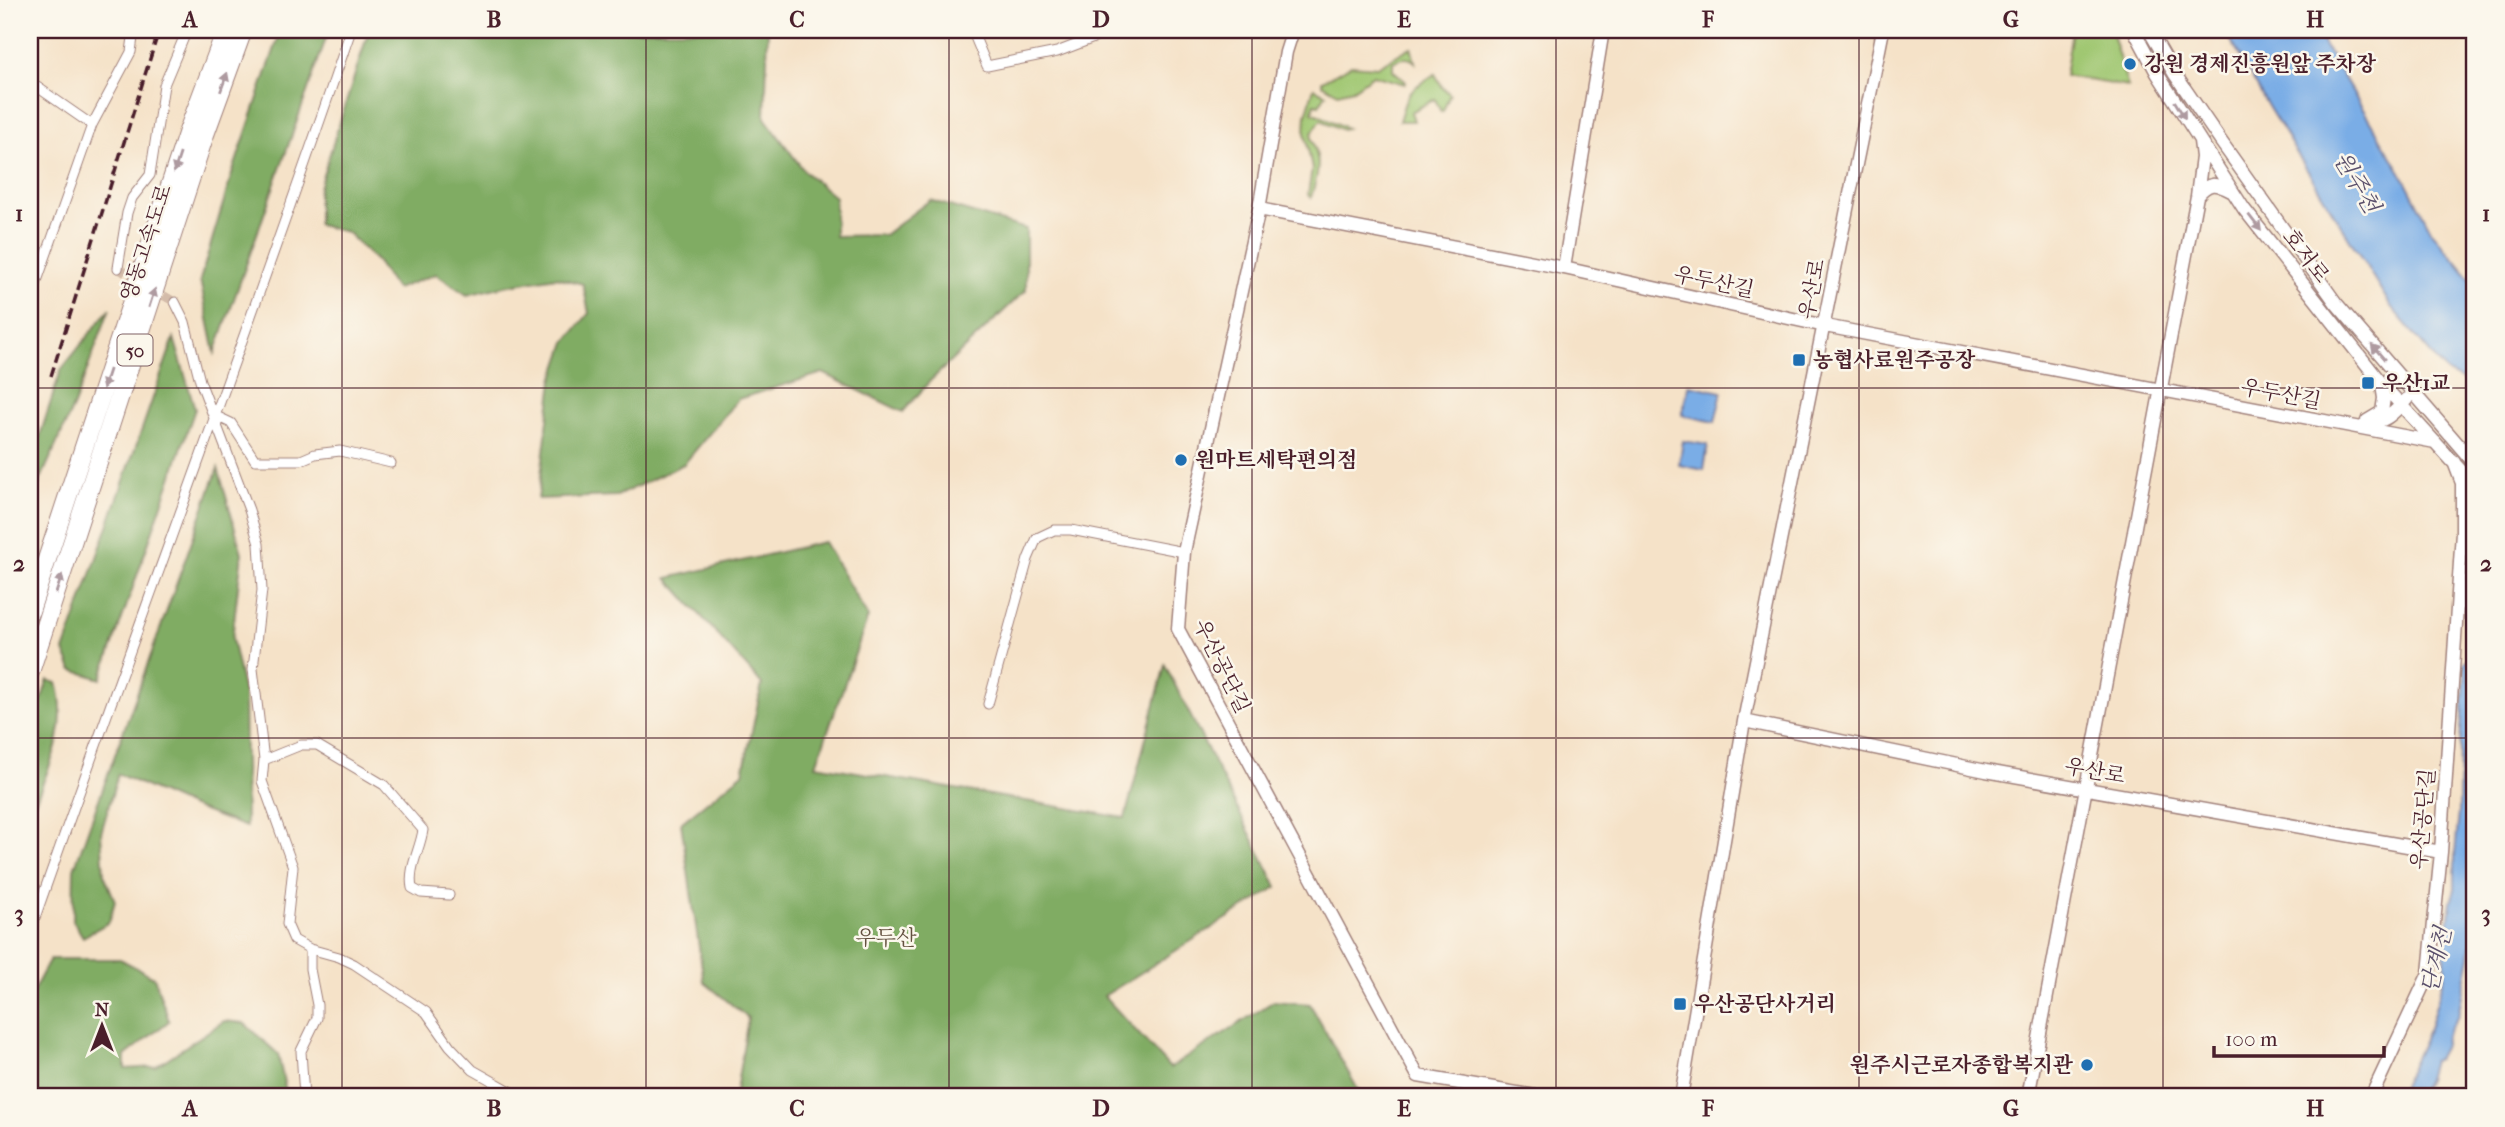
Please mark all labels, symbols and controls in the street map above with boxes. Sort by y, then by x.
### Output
text: A [181,6,199,33]
text: B [487,6,502,33]
text: C [789,6,805,33]
text: D [1092,6,1110,33]
text: E [1397,6,1411,33]
text: F [1701,6,1715,33]
text: G [2003,6,2019,33]
text: H [2306,6,2324,33]
place label: 강원 경제진흥원앞 주차장 [2144,52,2377,76]
marker: 강원 경제진흥원앞 주차장 [2122,56,2138,72]
one-way arrow [219,72,230,93]
one-way arrow [2174,100,2187,120]
water label: 원주천 [2328,147,2386,219]
one-way arrow [171,153,182,174]
street label: 영동고속도로 [116,181,176,305]
text: 1 [15,200,23,227]
text: 1 [2482,200,2490,227]
one-way arrow [2248,213,2263,231]
street label: 호저로 [2278,225,2334,287]
street label: 우산로 [1794,257,1830,321]
street label: 우두산길 [1672,262,1756,302]
one-way arrow [147,287,158,308]
road number: 50 [118,334,152,366]
one-way arrow [2371,343,2386,360]
place label: 농협사료원주공장 [1813,348,1976,372]
marker: 농협사료원주공장 [1791,352,1807,368]
one-way arrow [100,369,111,390]
place label: 우산1교 [2382,371,2450,395]
street label: 우두산길 [2239,374,2323,414]
marker: 우산1교 [2360,375,2376,391]
place label: 원마트세탁편의점 [1195,448,1357,472]
marker: 원마트세탁편의점 [1173,452,1189,468]
text: 2 [13,550,25,577]
text: 2 [2480,550,2492,577]
one-way arrow [54,574,65,595]
street label: 우산공단길 [1189,615,1255,717]
street label: 우산로 [2063,754,2127,788]
street label: 우산공단길 [2407,767,2439,871]
text: 3 [14,900,24,927]
text: 3 [2481,900,2491,927]
water label: 단계천 [2416,923,2458,996]
park label: 우두산 [856,926,917,950]
north arrow [66,990,136,1060]
place label: 우산공단사거리 [1694,992,1836,1016]
marker: 우산공단사거리 [1672,996,1688,1012]
text: N [95,999,110,1021]
scale bar [2214,1015,2384,1059]
text: 100 m [2225,1027,2278,1051]
place label: 원주시근로자종합복지관 [1850,1053,2074,1077]
marker: 원주시근로자종합복지관 [2079,1057,2095,1073]
text: A [181,1095,199,1122]
text: B [487,1095,502,1122]
text: C [789,1095,805,1122]
text: D [1092,1095,1110,1122]
text: E [1397,1095,1411,1122]
text: F [1701,1095,1715,1122]
text: G [2003,1095,2019,1122]
text: H [2306,1095,2324,1122]

